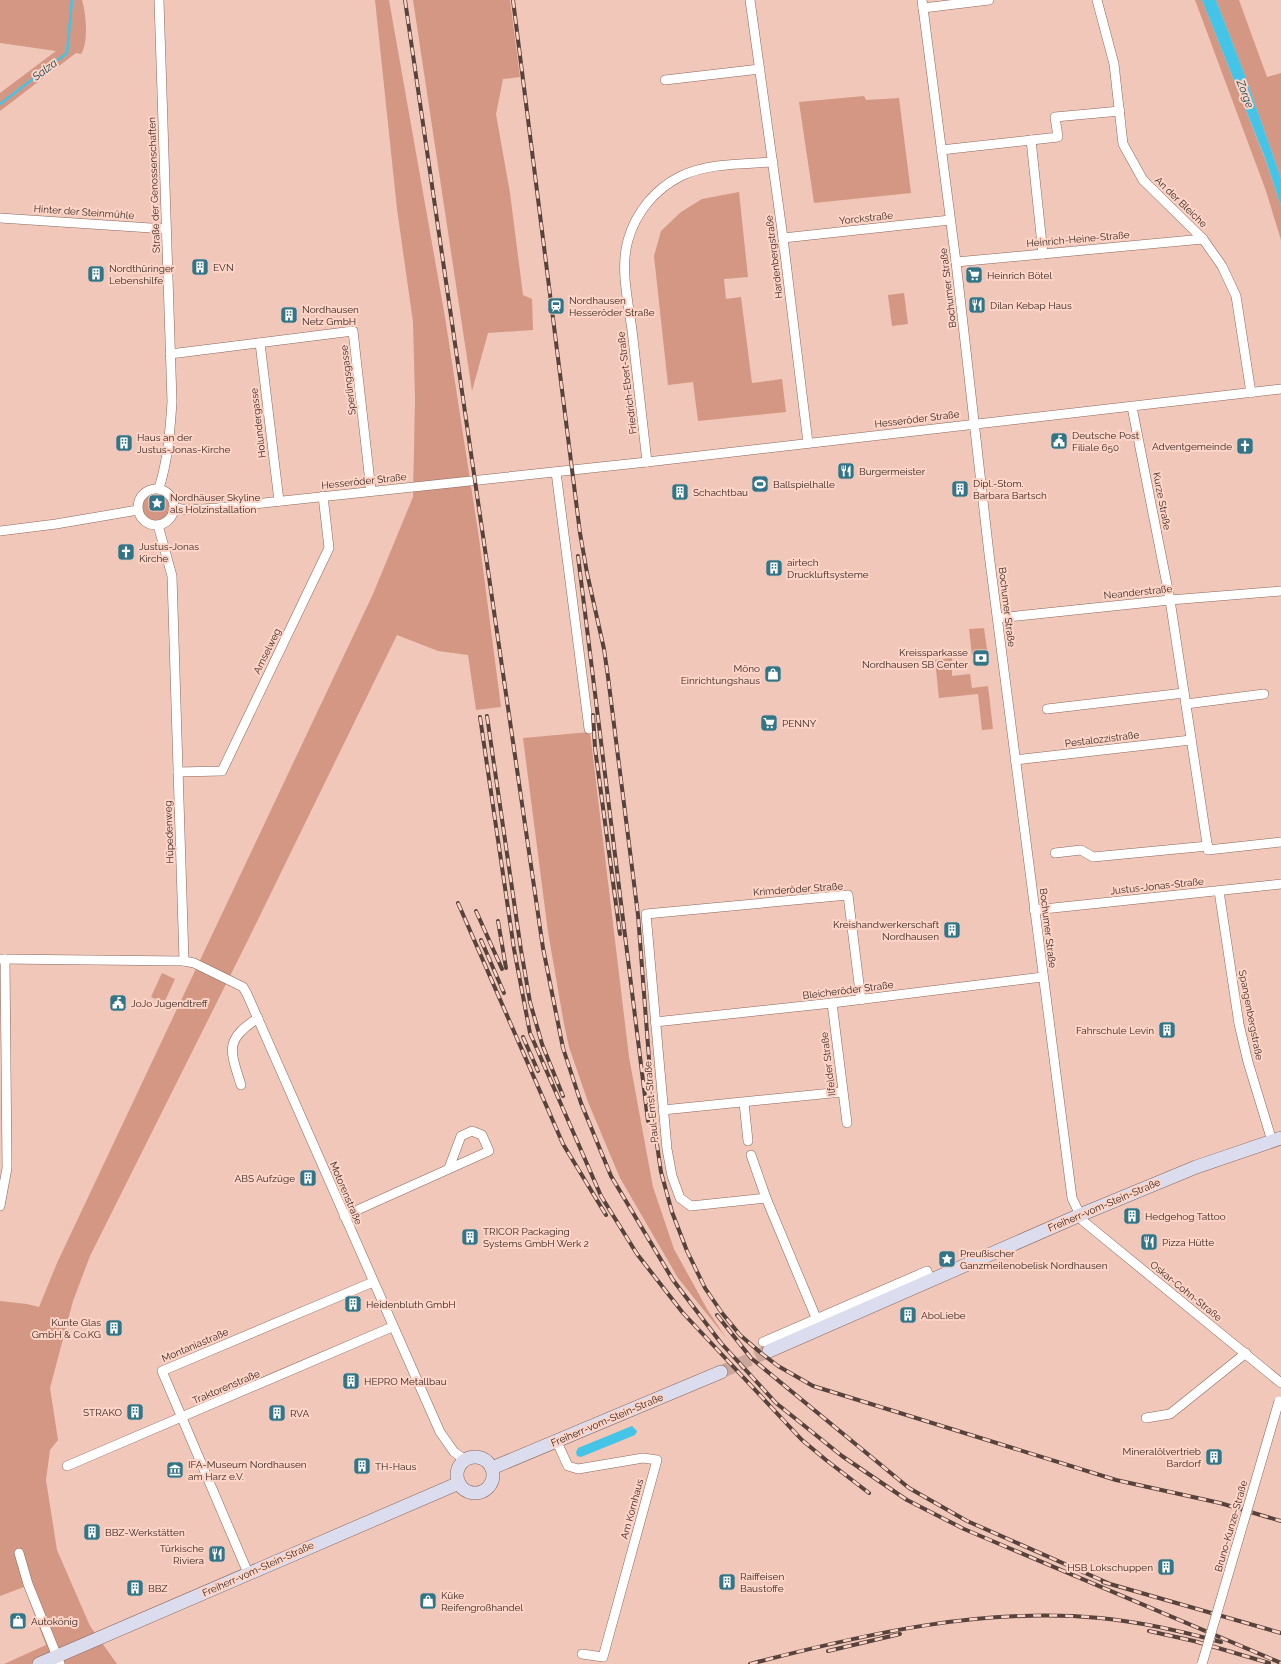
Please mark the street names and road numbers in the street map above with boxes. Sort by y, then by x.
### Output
street label: Straße der Genossenschaften [146,117,162,253]
street label: An der Bleiche [1153,175,1209,230]
street label: Hinter der Steinmühle [33,203,135,221]
street label: Yorckstraße [838,210,894,226]
street label: Hardenbergstraße [763,214,785,299]
street label: Heinrich-Heine-Straße [1026,229,1130,249]
street label: Bochumer Straße [938,247,958,329]
street label: Friedrich-Ebert-Straße [615,331,639,435]
street label: Sperlingsgasse [338,344,358,416]
street label: Holundergasse [248,387,268,459]
street label: Hesseröder Straße [874,408,960,430]
street label: Hesseröder Straße [321,471,407,491]
street label: Kurze Straße [1151,471,1173,531]
street label: Bochumer Straße [997,566,1017,648]
street label: Neanderstraße [1103,583,1173,601]
street label: Amselweg [251,626,283,676]
street label: Pestalozzistraße [1064,729,1140,749]
street label: Hüpedenweg [162,800,176,864]
street label: Justus-Jonas-Straße [1110,876,1204,896]
street label: Krimderöder Straße [753,880,844,898]
street label: Bochumer Straße [1038,887,1058,969]
street label: Spangenbergstraße [1237,969,1265,1061]
street label: Bleicheröder Straße [802,979,894,1001]
street label: Ilfelder Straße [819,1031,837,1097]
street label: Paul-Ernst-Straße [642,1061,660,1143]
street label: Motorenstraße [328,1160,364,1226]
street label: Freiherr-vom-Stein-Straße [1046,1176,1162,1234]
street label: Oskar-Cohn-Straße [1148,1259,1224,1323]
street label: Montaniastraße [160,1326,230,1364]
street label: Traktorenstraße [191,1368,261,1406]
street label: Freiherr-vom-Stein-Straße [549,1391,665,1449]
street label: Am Kornhaus [619,1477,645,1540]
street label: Bruno-Kunze-Straße [1213,1479,1249,1573]
street label: Freiherr-vom-Stein-Straße [201,1539,316,1599]

